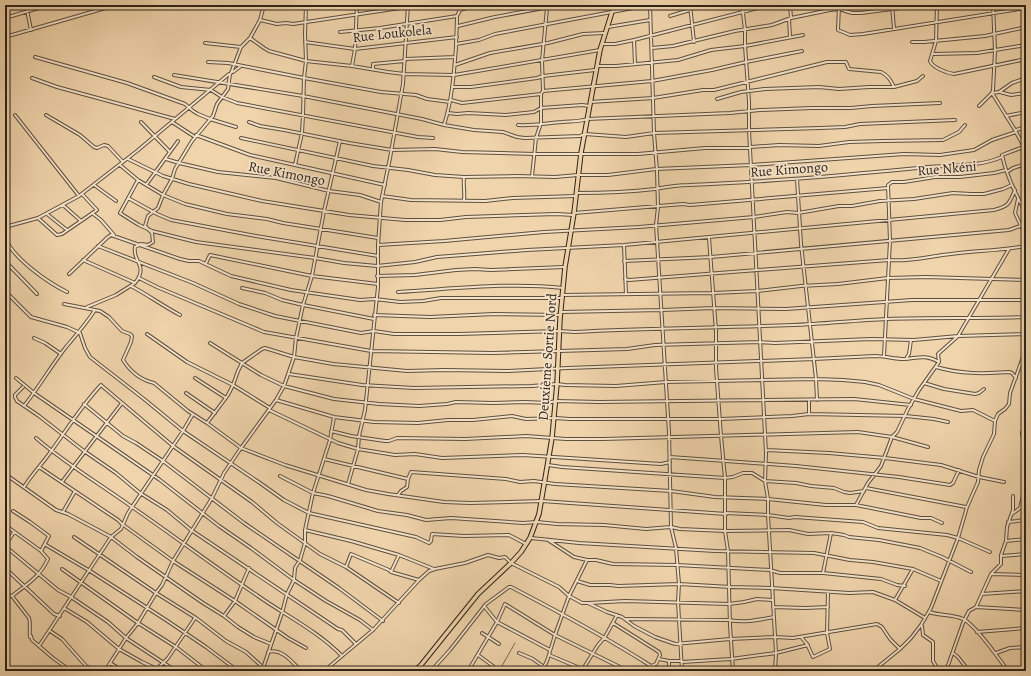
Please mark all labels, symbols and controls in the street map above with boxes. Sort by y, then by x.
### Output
street label: Rue Loukolela [351,20,433,47]
street label: Rue Nkéni [917,156,978,181]
street label: Rue Kimongo [247,157,327,190]
street label: Rue Kimongo [750,157,829,182]
street label: Deuxième Sortie Nord [534,292,561,421]

